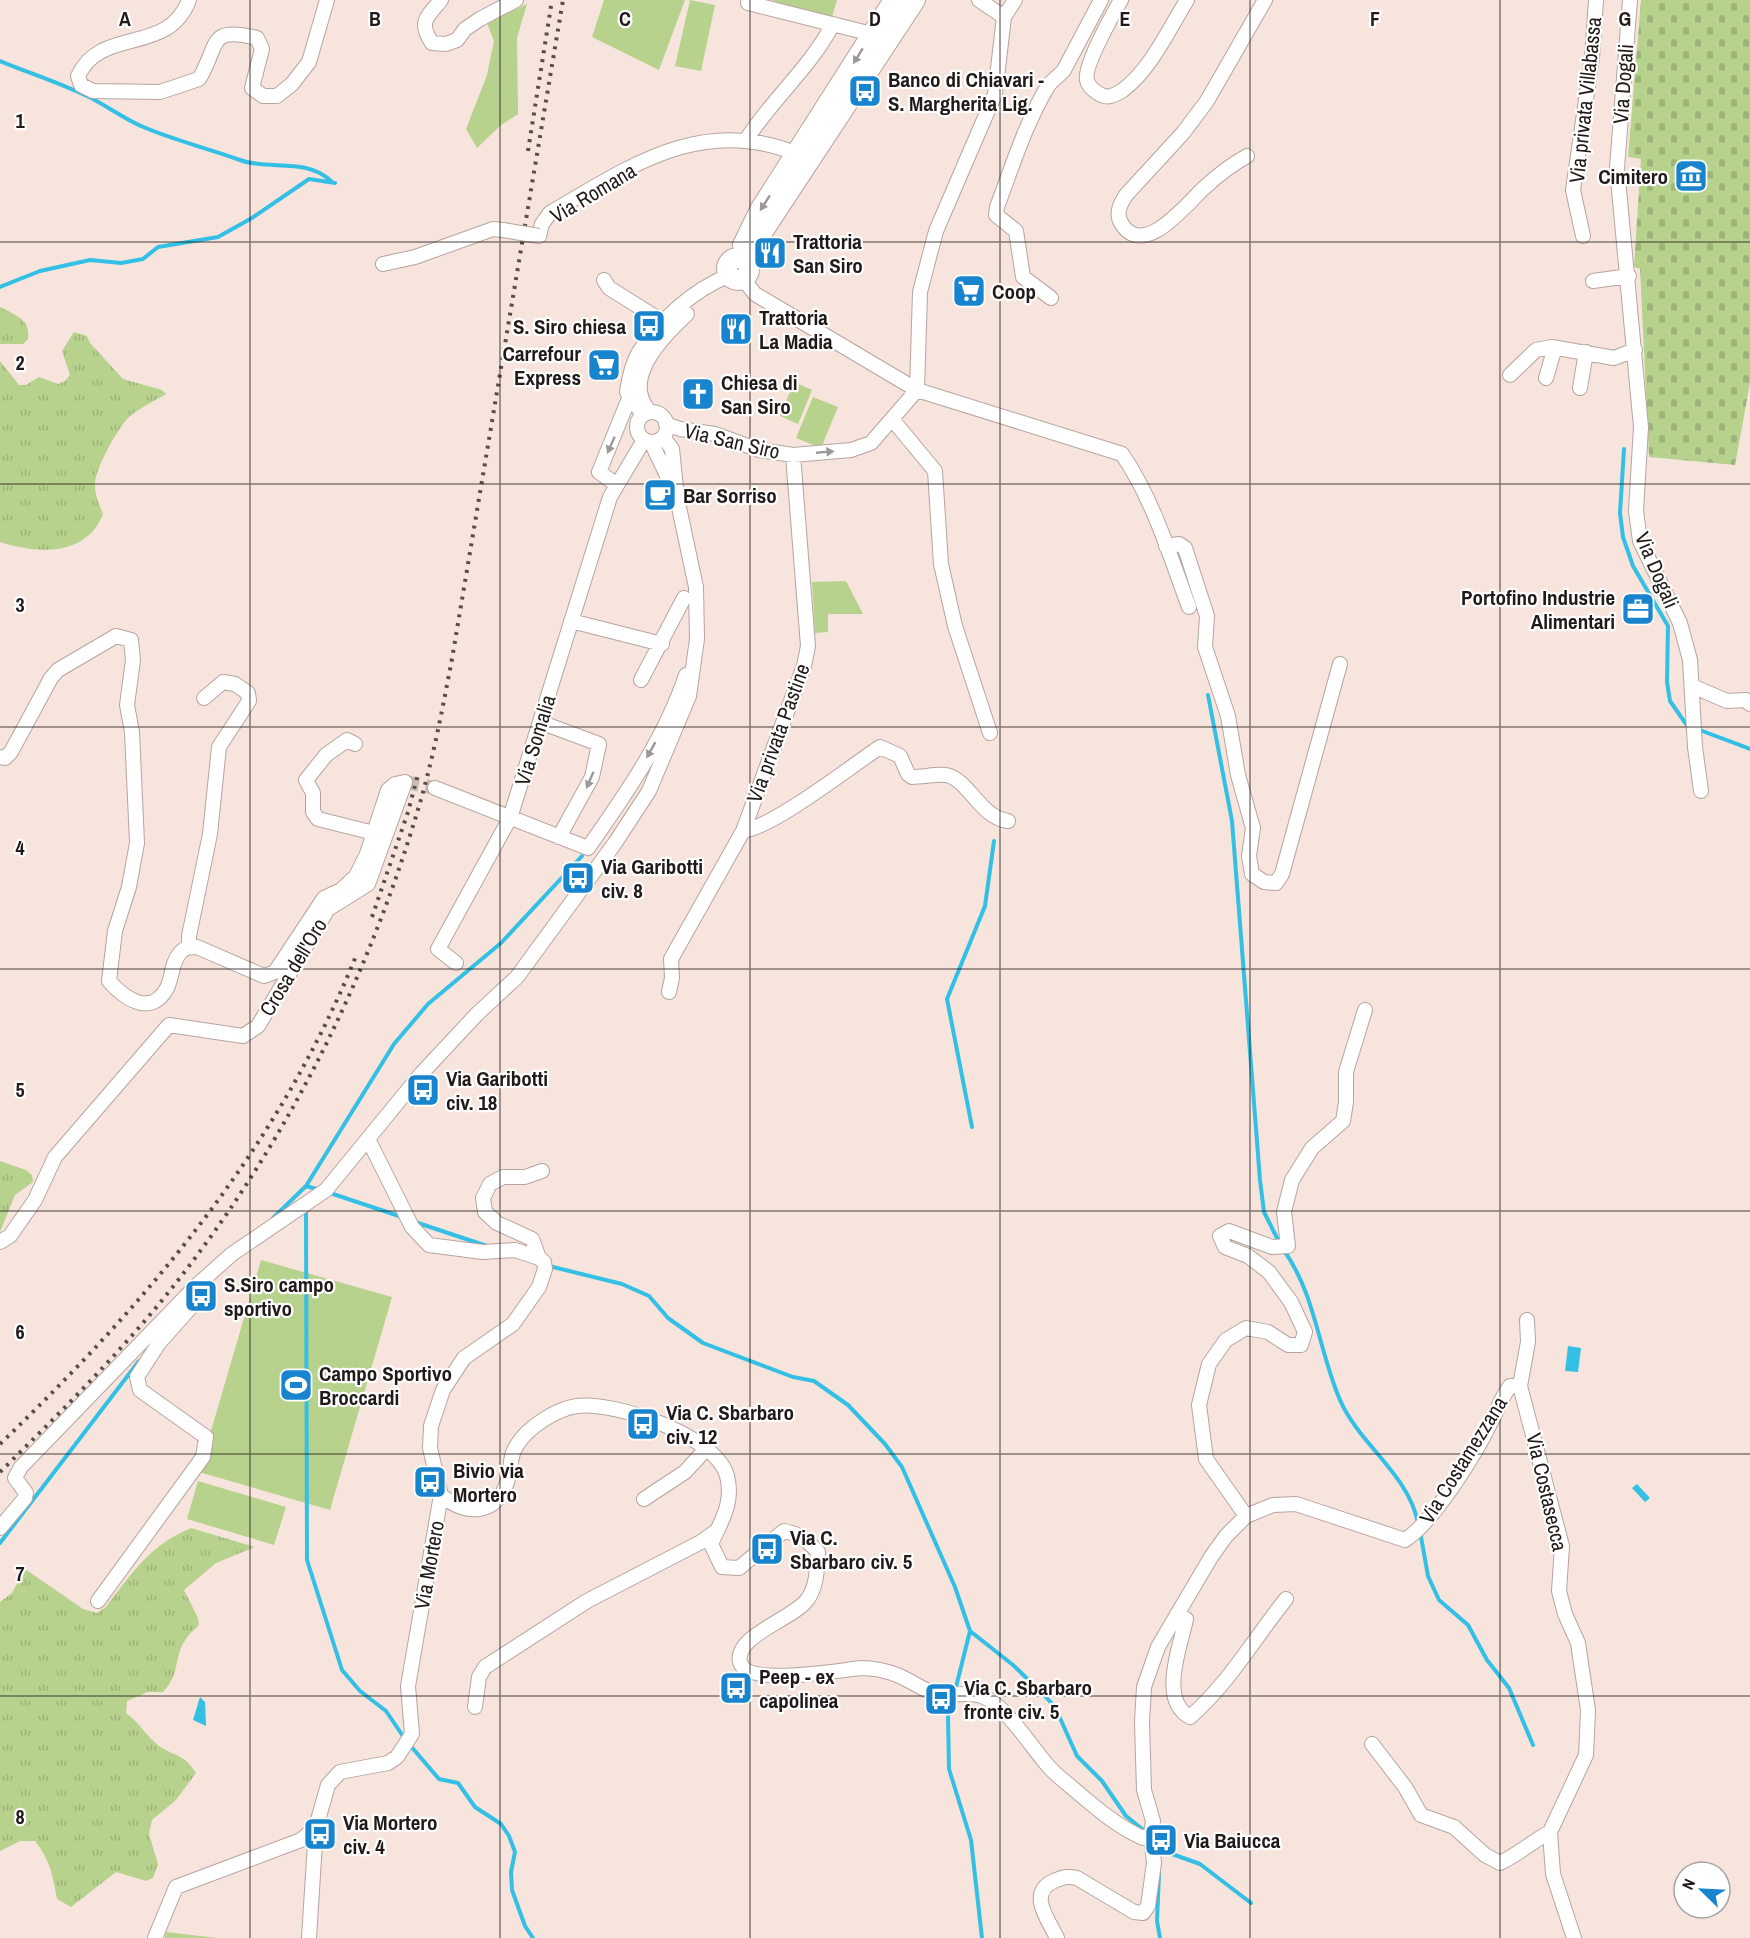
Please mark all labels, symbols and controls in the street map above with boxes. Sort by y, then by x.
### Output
text: A [119,5,131,32]
text: B [369,5,381,32]
text: C [619,5,631,32]
text: D [869,5,881,32]
text: E [1120,5,1131,32]
text: F [1370,5,1380,32]
text: G [1619,5,1631,32]
street label: Via privata Villabassa [1562,15,1608,185]
street label: Via Dogali [1606,43,1640,125]
one-way arrow [853,48,864,64]
place label: Banco di Chiavari - S. Margherita Lig. [888,65,1044,118]
bus stop icon: Banco di Chiavari - S. Margherita Lig. [847,73,883,109]
text: 1 [15,107,25,134]
street label: Via Romana [545,156,642,230]
museum icon: Cimitero [1673,158,1709,194]
place label: Cimitero [1598,162,1668,191]
one-way arrow [760,195,771,211]
place label: Trattoria San Siro [793,227,863,280]
restaurant icon: Trattoria San Siro [752,235,788,271]
supermarket icon: Coop [951,273,987,309]
place label: Coop [992,277,1036,306]
place label: Trattoria La Madia [759,303,833,356]
bus stop icon: S. Siro chiesa [631,308,667,344]
restaurant icon: Trattoria La Madia [718,311,754,347]
place label: S. Siro chiesa [513,312,626,341]
place label: Carrefour Express [503,339,581,392]
supermarket icon: Carrefour Express [586,347,622,383]
text: 2 [15,349,25,376]
place label: Chiesa di San Siro [721,368,798,421]
church icon: Chiesa di San Siro [680,376,716,412]
street label: Via San Siro [681,416,783,466]
one-way arrow [606,436,616,454]
one-way arrow [816,447,835,457]
cafe icon: Bar Sorriso [642,477,678,513]
place label: Bar Sorriso [683,481,777,510]
street label: Via Dogali [1628,527,1686,613]
place label: Portofino Industrie Alimentari [1461,583,1615,636]
text: 3 [15,591,25,618]
office icon: Portofino Industrie Alimentari [1620,591,1656,627]
street label: Via privata Pastine [739,659,817,807]
street label: Via Somalia [507,691,563,789]
one-way arrow [646,742,656,759]
one-way arrow [585,771,594,788]
text: 4 [15,834,25,861]
place label: Via Garibotti civ. 8 [601,852,703,905]
bus stop icon: Via Garibotti civ. 8 [560,860,596,896]
street label: Crosa dell'Oro [252,913,334,1021]
place label: Via Garibotti civ. 18 [446,1064,548,1117]
bus stop icon: Via Garibotti civ. 18 [405,1072,441,1108]
text: 5 [15,1076,25,1103]
place label: S.Siro campo sportivo [224,1270,334,1323]
bus stop icon: S.Siro campo sportivo [183,1278,219,1314]
text: 6 [15,1318,25,1345]
place label: Campo Sportivo Broccardi [319,1359,452,1412]
sports icon: Campo Sportivo Broccardi [278,1367,314,1403]
street label: Via Costamezzana [1412,1390,1514,1529]
place label: Via C. Sbarbaro civ. 12 [666,1398,794,1451]
bus stop icon: Via C. Sbarbaro civ. 12 [625,1406,661,1442]
street label: Via Costasecca [1519,1430,1575,1554]
place label: Bivio via Mortero [453,1456,524,1509]
bus stop icon: Bivio via Mortero [412,1464,448,1500]
street label: Via Mortero [407,1518,451,1612]
place label: Via C. Sbarbaro civ. 5 [790,1523,913,1576]
bus stop icon: Via C. Sbarbaro civ. 5 [749,1531,785,1567]
text: 7 [15,1560,25,1587]
place label: Peep - ex capolinea [759,1662,839,1715]
bus stop icon: Peep - ex capolinea [718,1670,754,1706]
place label: Via C. Sbarbaro fronte civ. 5 [964,1673,1092,1726]
bus stop icon: Via C. Sbarbaro fronte civ. 5 [923,1681,959,1717]
text: 8 [15,1803,25,1830]
place label: Via Mortero civ. 4 [343,1808,437,1861]
bus stop icon: Via Mortero civ. 4 [302,1816,338,1852]
bus stop icon: Via Baiucca [1143,1822,1179,1858]
place label: Via Baiucca [1184,1826,1281,1855]
north arrow [1672,1860,1732,1920]
text: N [1676,1875,1700,1893]

